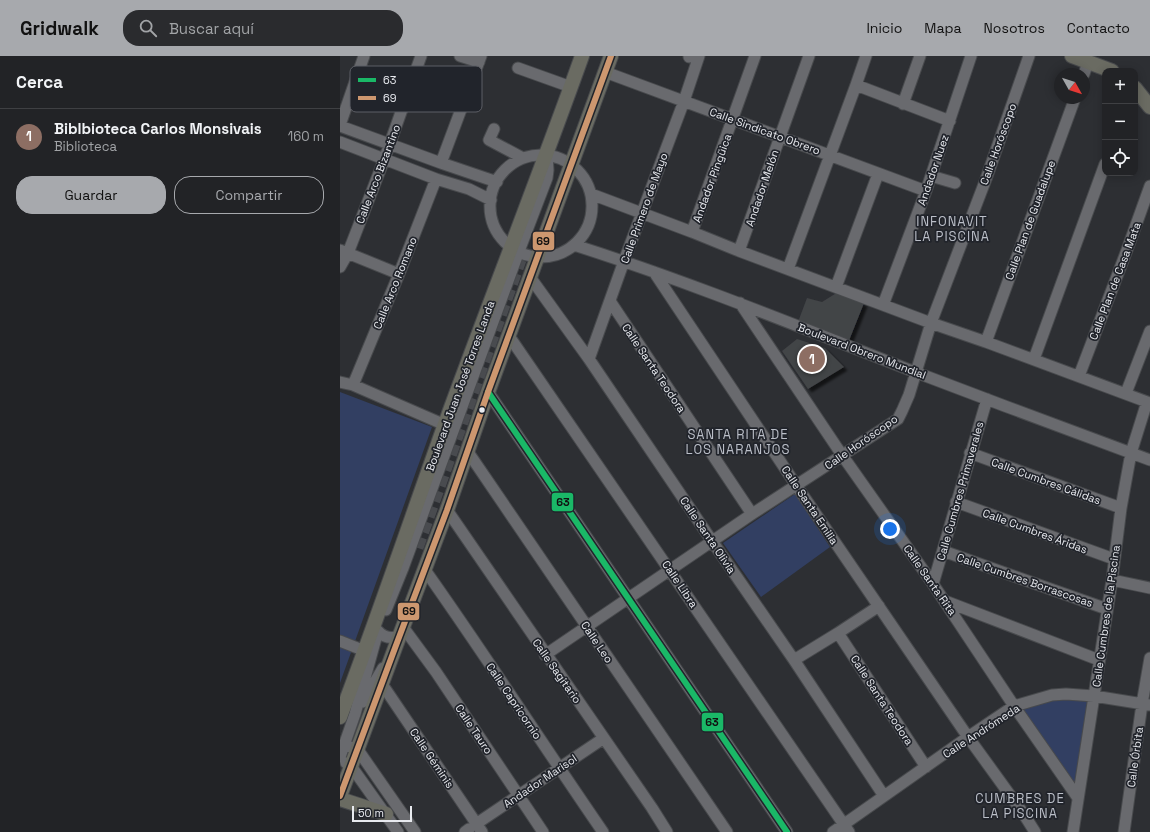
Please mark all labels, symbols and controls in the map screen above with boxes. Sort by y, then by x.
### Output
search box [123,10,403,46]
text: Gridwalk [20,16,99,41]
icon: search [137,17,159,39]
text: Buscar aquí [169,19,254,38]
text: Inicio [866,19,902,37]
text: Mapa [924,19,962,37]
text: Nosotros [984,19,1045,37]
text: Contacto [1067,19,1130,37]
legend [350,66,482,112]
north arrow [1054,68,1090,104]
map controls [1102,68,1138,176]
button: + [1102,68,1138,104]
text: Cerca [16,71,63,93]
text: 63 [383,73,397,87]
text: 69 [383,91,397,105]
street label: Calle Horóscopo [977,101,1019,187]
street label: Calle Sindicato Obrero [708,104,822,158]
button: − [1102,104,1138,140]
text: Biblbioteca Carlos Monsivais [54,119,262,138]
street label: Calle Arco Bizantino [353,122,403,225]
text: 1 [26,128,32,145]
text: 160 m [288,128,324,145]
street label: Andador Pingüica [689,131,735,224]
street label: Andador Nuez [914,133,952,207]
text: Biblioteca [54,138,117,155]
button: locate [1102,140,1138,176]
street label: Andador Melón [742,148,782,228]
street label: Calle Primero de Mayo [617,151,671,265]
street label: Calle Plan de Guadalupe [1002,158,1058,282]
button: Guardar [16,176,166,214]
button: Compartir [174,176,324,214]
district label: INFONAVIT LA PISCINA [914,213,990,245]
street label: Calle Plan de Casa Mata [1086,220,1144,342]
line badge: 69 [532,231,555,251]
text: 69 [536,234,550,248]
street label: Calle Arco Romano [370,235,420,331]
street label: Boulevard Juan José Torres Landa [423,298,498,473]
street label: Boulevard Obrero Mundial [796,320,928,382]
street label: Calle Santa Teodora [619,321,689,416]
pin: 1 [799,344,825,374]
unlabelled marker [477,405,487,415]
street label: Calle Horóscopo [822,412,900,472]
street label: Calle Cumbres Primaverales [933,420,987,562]
district label: SANTA RITA DE LOS NARANJOS [686,426,790,458]
street label: Calle Cumbres Cálidas [989,455,1103,507]
street label: Calle Santa Emilia [778,463,842,548]
line badge: 63 [551,492,574,512]
street label: Calle Santa Olivia [677,494,739,577]
text: 63 [556,495,570,509]
street label: Calle Cumbres Áridas [981,506,1089,557]
your location [880,519,900,539]
street label: Calle Santa Rita [900,542,960,619]
street label: Calle Cumbres de la Piscina [1089,543,1123,688]
street label: Calle Cumbres Borrascosas [955,550,1095,610]
street label: Calle Libra [659,558,701,611]
line badge: 69 [397,602,420,621]
text: 69 [402,604,416,618]
street label: Calle Leo [578,618,616,666]
street label: Calle Sagitario [530,636,585,706]
street label: Calle Santa Teodora [848,652,917,748]
street label: Calle Capricornio [483,660,545,742]
street label: Calle Tauro [452,701,496,757]
street label: Calle Andrómeda [940,701,1023,761]
line badge: 63 [701,712,724,732]
text: 63 [705,715,719,729]
street label: Calle Géminis [407,725,457,791]
street label: Calle Órbita [1123,725,1146,788]
street label: Andador Marisol [501,751,579,811]
district label: CUMBRES DE LA PISCINA [975,790,1065,822]
scale bar [352,804,412,823]
text: 50 m [358,806,384,820]

